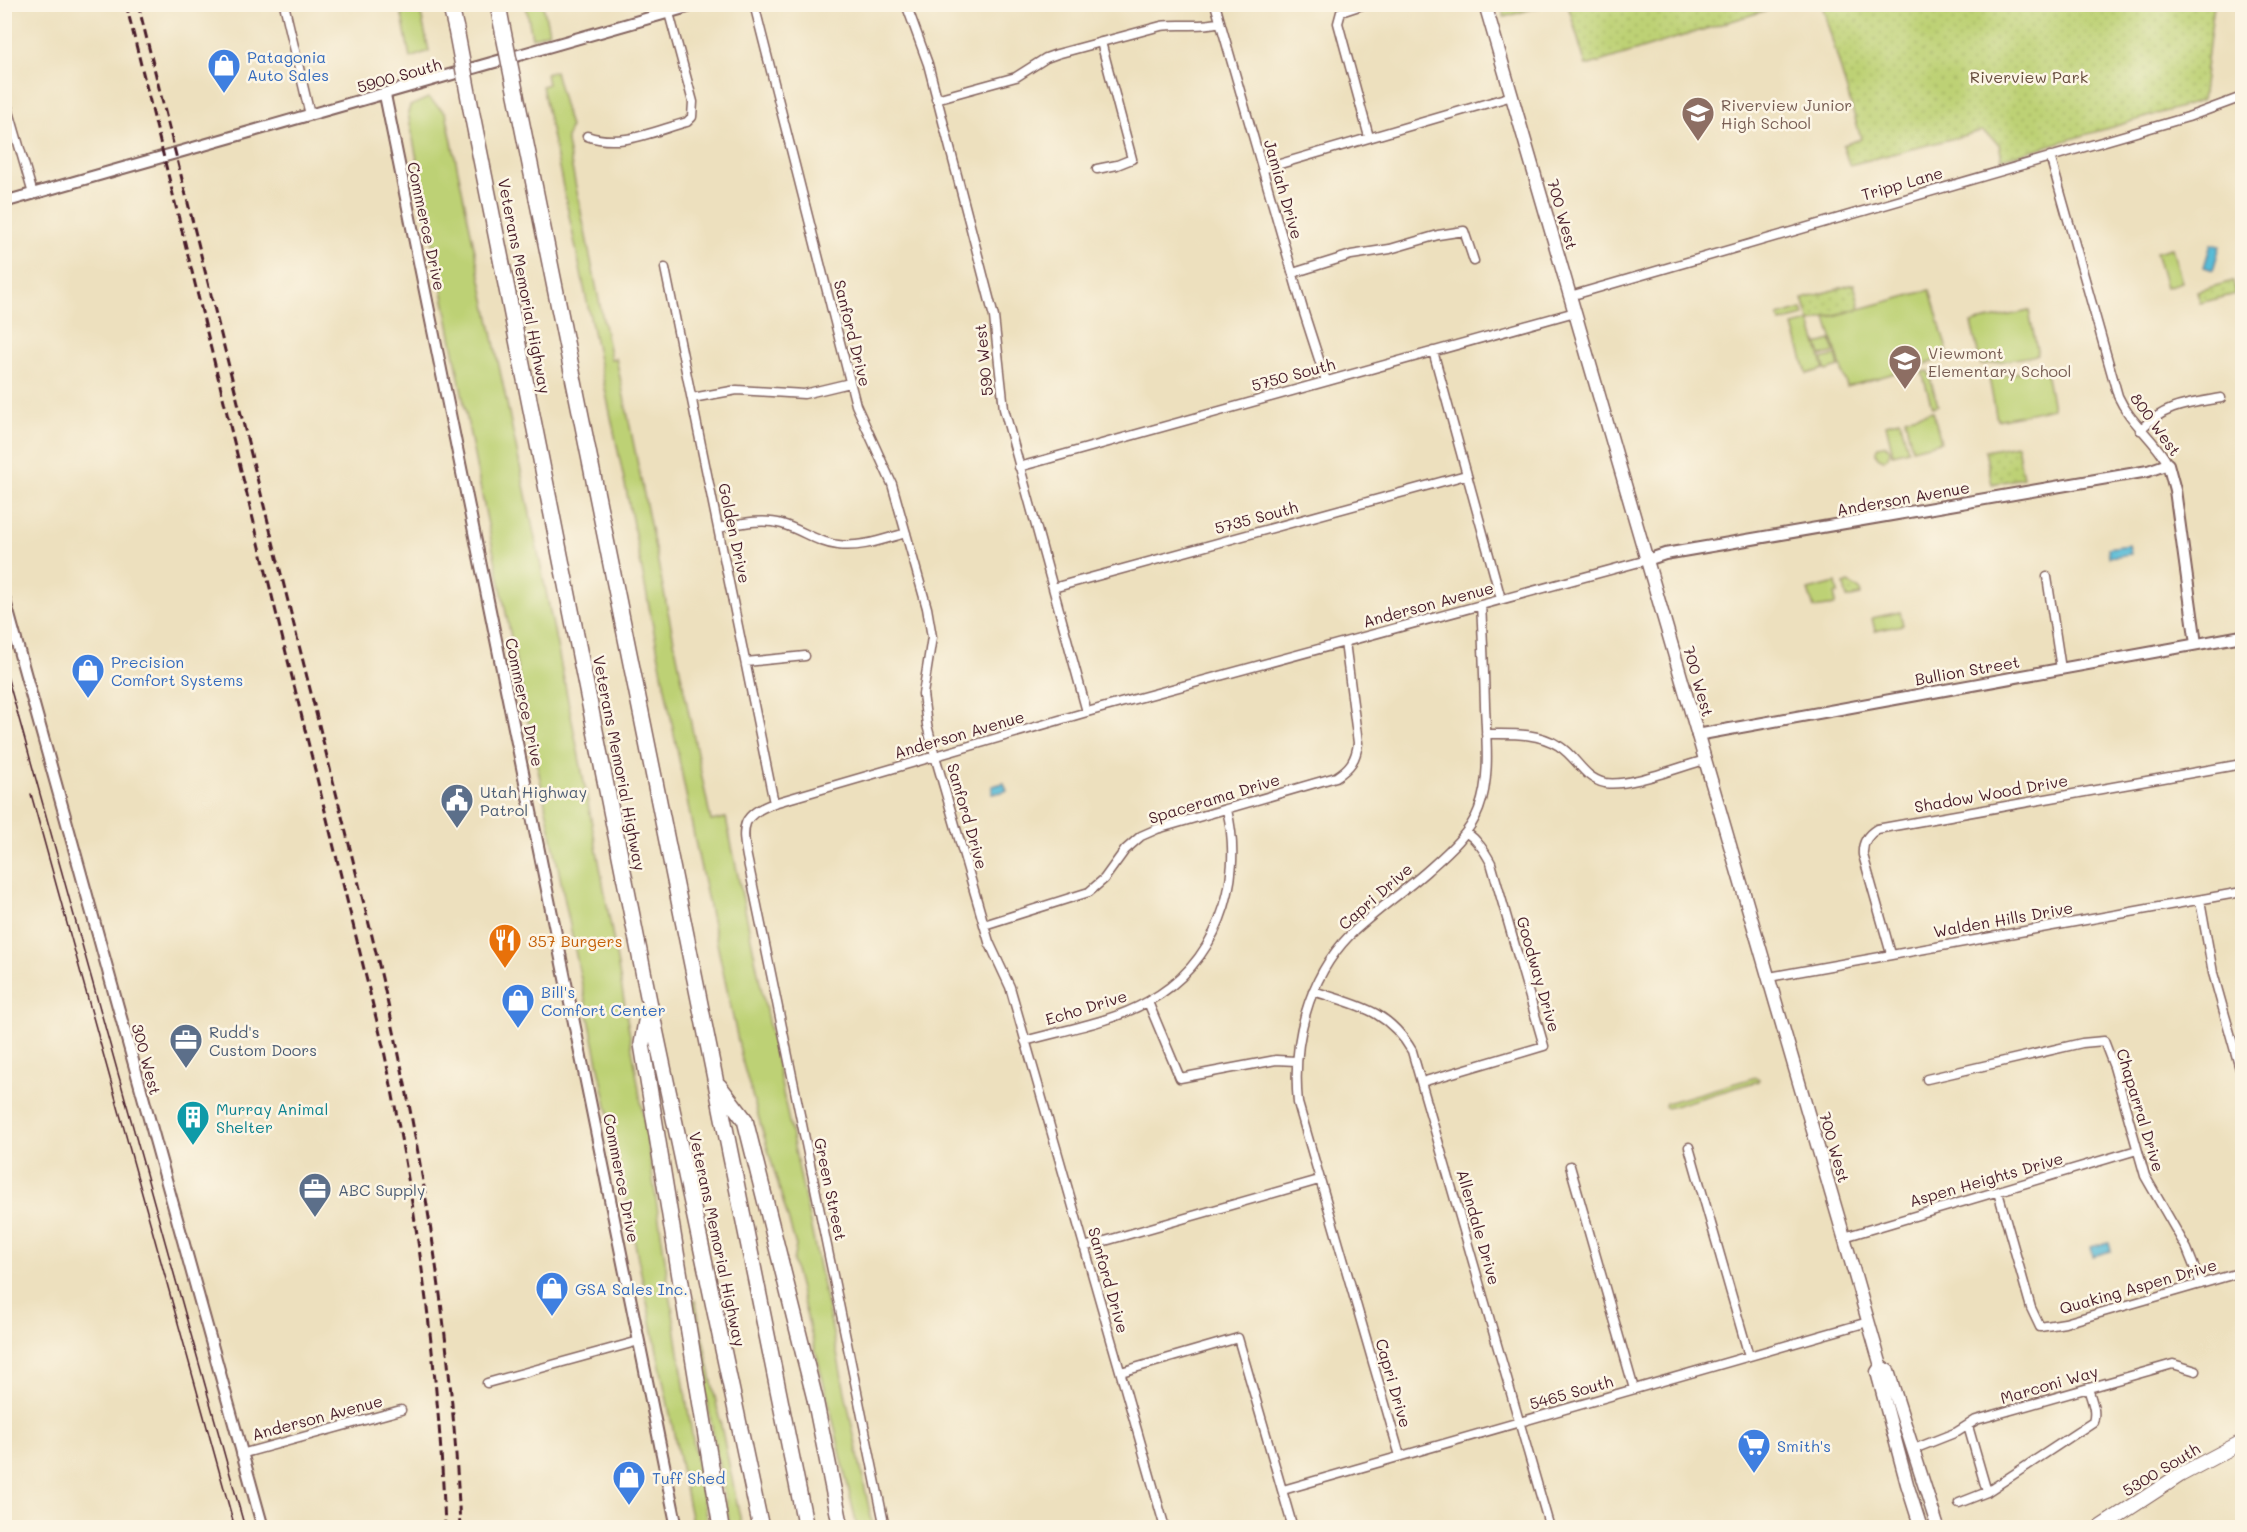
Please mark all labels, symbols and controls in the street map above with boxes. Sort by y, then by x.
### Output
place label: Patagonia Auto Sales [247,46,329,85]
shop icon: Patagonia Auto Sales [206,47,242,94]
street label: 5900 South [354,53,444,97]
park label: Riverview Park [1970,66,2088,87]
place label: Riverview Junior High School [1721,94,1852,133]
school or university icon: Riverview Junior High School [1680,95,1716,142]
street label: Jamiah Drive [1260,137,1308,241]
street label: Commerce Drive [403,160,451,292]
street label: Tripp Lane [1859,161,1945,205]
street label: Veterans Memorial Highway [494,176,556,396]
street label: 700 West [1543,176,1583,252]
street label: Sanford Drive [830,278,876,388]
street label: 590 West [969,323,997,397]
place label: Viewmont Elementary School [1928,342,2072,381]
school or university icon: Viewmont Elementary School [1887,343,1923,390]
street label: 5750 South [1249,353,1337,395]
street label: 800 West [2126,388,2186,460]
street label: Anderson Avenue [1835,476,1971,520]
street label: Golden Drive [714,481,756,585]
street label: 5735 South [1212,496,1300,538]
street label: Anderson Avenue [1360,576,1496,632]
street label: Commerce Drive [501,636,549,768]
street label: 700 West [1679,643,1719,719]
street label: Bullion Street [1913,650,2021,690]
place label: Precision Comfort Systems [111,651,243,690]
shop icon: Precision Comfort Systems [70,652,106,699]
street label: Veterans Memorial Highway [589,653,651,873]
street label: Anderson Avenue [891,705,1027,763]
street label: Sanford Drive [943,761,993,871]
street label: Spacerama Drive [1146,768,1282,828]
street label: Shadow Wood Drive [1912,769,2070,817]
place label: Utah Highway Patrol [480,781,587,820]
public building icon: Utah Highway Patrol [439,782,475,829]
street label: Capri Drive [1334,858,1416,934]
street label: Walden Hills Drive [1931,896,2075,942]
street label: Goodway Drive [1512,914,1566,1034]
restaurant icon: 357 Burgers [487,922,523,969]
place label: 357 Burgers [528,930,622,951]
place label: Bill's Comfort Center [541,981,666,1020]
shop icon: Bill's Comfort Center [500,982,536,1029]
street label: Echo Drive [1043,985,1129,1029]
street label: 300 West [127,1021,167,1097]
place label: Rudd's Custom Doors [209,1021,317,1060]
office icon: Rudd's Custom Doors [168,1022,204,1069]
street label: Chaparral Drive [2112,1046,2170,1174]
place label: Murray Animal Shelter [216,1098,329,1137]
building icon: Murray Animal Shelter [175,1099,211,1146]
street label: 700 West [1815,1109,1855,1185]
street label: Commerce Drive [599,1112,645,1244]
street label: Veterans Memorial Highway [685,1130,751,1348]
street label: Green Street [810,1136,852,1242]
street label: Aspen Heights Drive [1907,1147,2065,1211]
street label: Allendale Drive [1452,1167,1506,1287]
office icon: ABC Supply [297,1171,333,1218]
place label: ABC Supply [338,1179,425,1200]
street label: Sanford Drive [1084,1225,1134,1335]
street label: Quaking Aspen Drive [2057,1253,2219,1319]
shop icon: GSA Sales Inc. [534,1270,570,1317]
place label: GSA Sales Inc. [575,1278,688,1299]
street label: Capri Drive [1371,1336,1417,1430]
street label: Marconi Way [1998,1360,2100,1408]
street label: 5465 South [1527,1370,1615,1414]
street label: Anderson Avenue [249,1389,385,1445]
supermarket icon: Smith's [1736,1427,1772,1474]
place label: Smith's [1777,1435,1831,1456]
street label: 5300 South [2118,1438,2204,1500]
shop icon: Tuff Shed [611,1459,647,1506]
place label: Tuff Shed [652,1467,725,1488]

